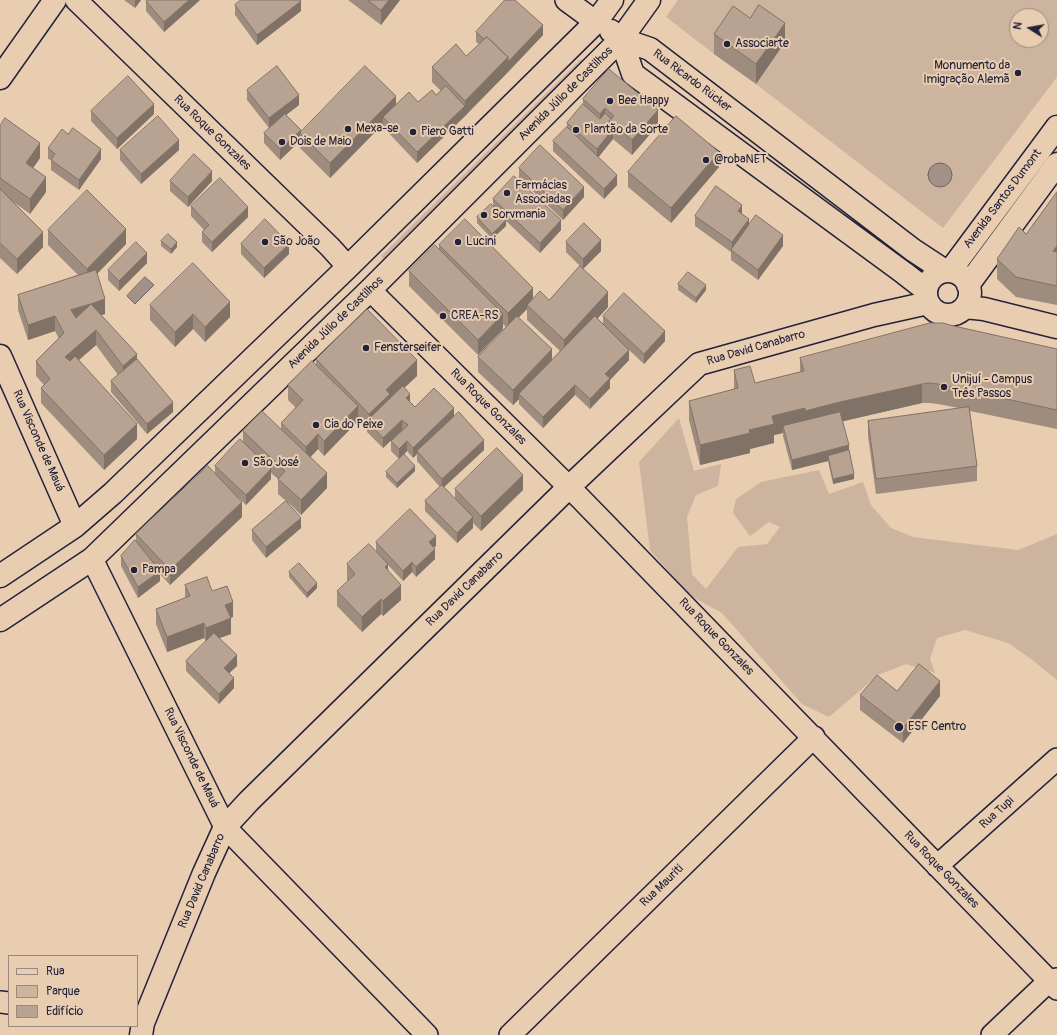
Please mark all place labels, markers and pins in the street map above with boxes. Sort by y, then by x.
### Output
place label: Associarte [735,37,789,51]
marker: Associarte [722,39,732,49]
place label: Monumento da Imigração Alemã [923,59,1010,87]
marker: Monumento da Imigração Alemã [1013,68,1023,78]
place label: Bee Happy [618,94,669,108]
marker: Bee Happy [605,96,615,106]
place label: Mexa-se [356,122,399,136]
place label: Plantão da Sorte [584,123,668,137]
marker: Mexa-se [343,124,353,134]
place label: Piero Gatti [421,125,474,139]
marker: Plantão da Sorte [571,125,581,135]
marker: Piero Gatti [408,127,418,137]
place label: Dois de Maio [290,135,351,149]
marker: Dois de Maio [277,137,287,147]
place label: @robaNET [714,153,767,167]
marker: @robaNET [701,155,711,165]
place label: Farmácias Associadas [515,179,571,207]
marker: Farmácias Associadas [502,188,512,198]
place label: Sorvmania [492,208,546,222]
marker: Sorvmania [479,210,489,220]
place label: São João [273,235,320,249]
place label: Lucini [466,235,496,249]
marker: São João [260,237,270,247]
marker: Lucini [453,237,463,247]
place label: CREA-RS [451,309,498,323]
marker: CREA-RS [438,311,448,321]
place label: Fensterseifer [374,341,441,355]
marker: Fensterseifer [361,343,371,353]
place label: Unijuí - Campus Três Passos [952,373,1032,401]
marker: Unijuí - Campus Três Passos [939,382,949,392]
place label: Cia do Peixe [324,418,383,432]
marker: Cia do Peixe [311,420,321,430]
place label: São José [253,456,299,470]
marker: São José [240,458,250,468]
place label: Pampa [142,563,176,577]
marker: Pampa [129,565,139,575]
place label: ESF Centro [908,720,966,734]
marker: ESF Centro [893,721,905,733]

